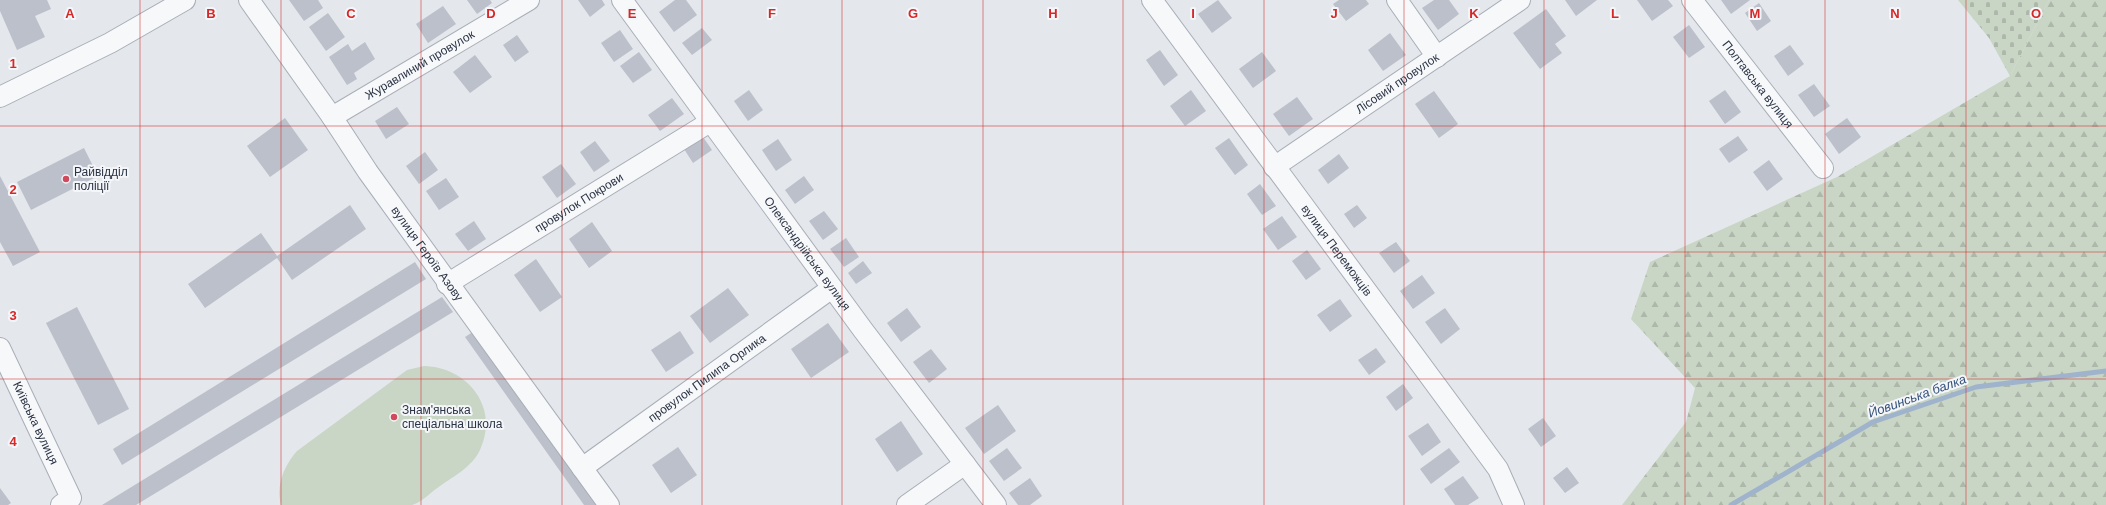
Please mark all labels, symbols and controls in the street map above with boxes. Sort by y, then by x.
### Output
text: A [65,6,75,21]
text: B [206,6,216,21]
text: C [346,6,356,21]
text: D [486,6,496,21]
text: E [628,6,637,21]
text: F [768,6,776,21]
text: G [908,6,918,21]
text: H [1048,6,1058,21]
text: I [1191,6,1195,21]
text: J [1330,6,1338,21]
text: K [1469,6,1479,21]
text: L [1611,6,1619,21]
text: M [1750,6,1760,21]
text: N [1890,6,1900,21]
text: O [2031,6,2041,21]
street label: Журавлиний провулок [363,27,477,103]
street label: Полтавська вулиця [1719,38,1796,131]
street label: Лісовий провулок [1353,50,1442,116]
text: 1 [9,56,17,71]
place label: Райвідділ поліції [74,165,128,193]
street label: провулок Покрови [532,170,626,235]
marker: Райвідділ поліції [61,174,71,184]
text: 2 [9,182,17,197]
street label: Олександрійська вулиця [761,194,853,313]
street label: вулиця Переможців [1298,202,1375,299]
street label: вулиця Героїв Азову [388,204,466,304]
text: 3 [9,308,17,323]
street label: провулок Пилипа Орлика [646,331,769,425]
water label: Йовинська балка [1866,370,1968,421]
street label: Київська вулиця [10,379,61,467]
place label: Знам'янська спеціальна школа [402,403,503,431]
marker: Знам'янська спеціальна школа [389,412,399,422]
text: 4 [9,434,17,449]

